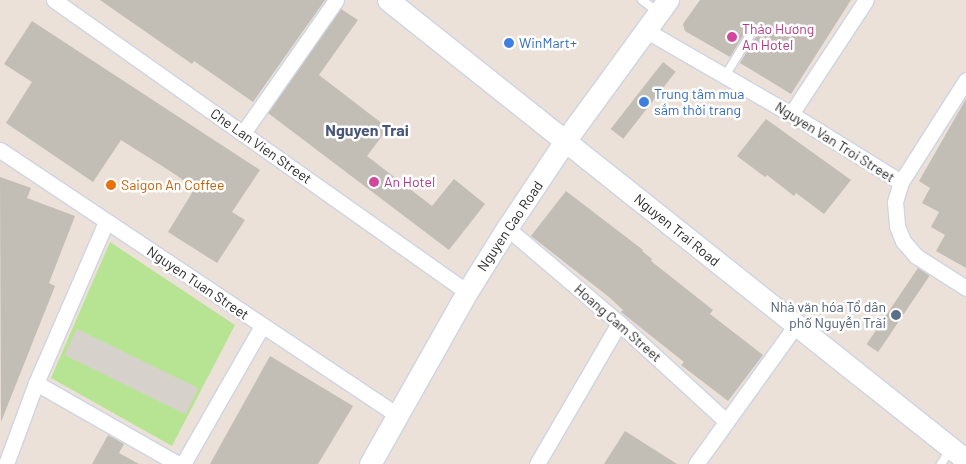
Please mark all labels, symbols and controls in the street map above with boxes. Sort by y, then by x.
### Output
place label: Thảo Hương An Hotel [742,21,814,54]
marker: Thảo Hương An Hotel [726,31,738,43]
place label: WinMart+ [519,35,577,51]
marker: WinMart+ [503,37,515,49]
place label: Trung tâm mua sắm thời trang [654,86,745,118]
marker: Trung tâm mua sắm thời trang [638,96,650,108]
street label: Nguyen Van Troi Street [772,98,898,186]
street label: Che Lan Vien Street [207,105,315,187]
district label: Nguyen Trai [325,120,409,140]
place label: An Hotel [384,174,435,190]
marker: An Hotel [368,176,380,188]
place label: Saigon An Coffee [121,177,224,193]
street label: Nguyen Cao Road [474,178,546,274]
marker: Saigon An Coffee [105,179,117,191]
street label: Nguyen Trai Road [631,190,723,270]
street label: Nguyen Tuan Street [144,243,252,323]
street label: Hoang Cam Street [571,281,665,365]
place label: Nhà văn hóa Tổ dân phố Nguyễn Trãi [771,299,886,332]
marker: Nhà văn hóa Tổ dân phố Nguyễn Trãi [890,309,902,321]

